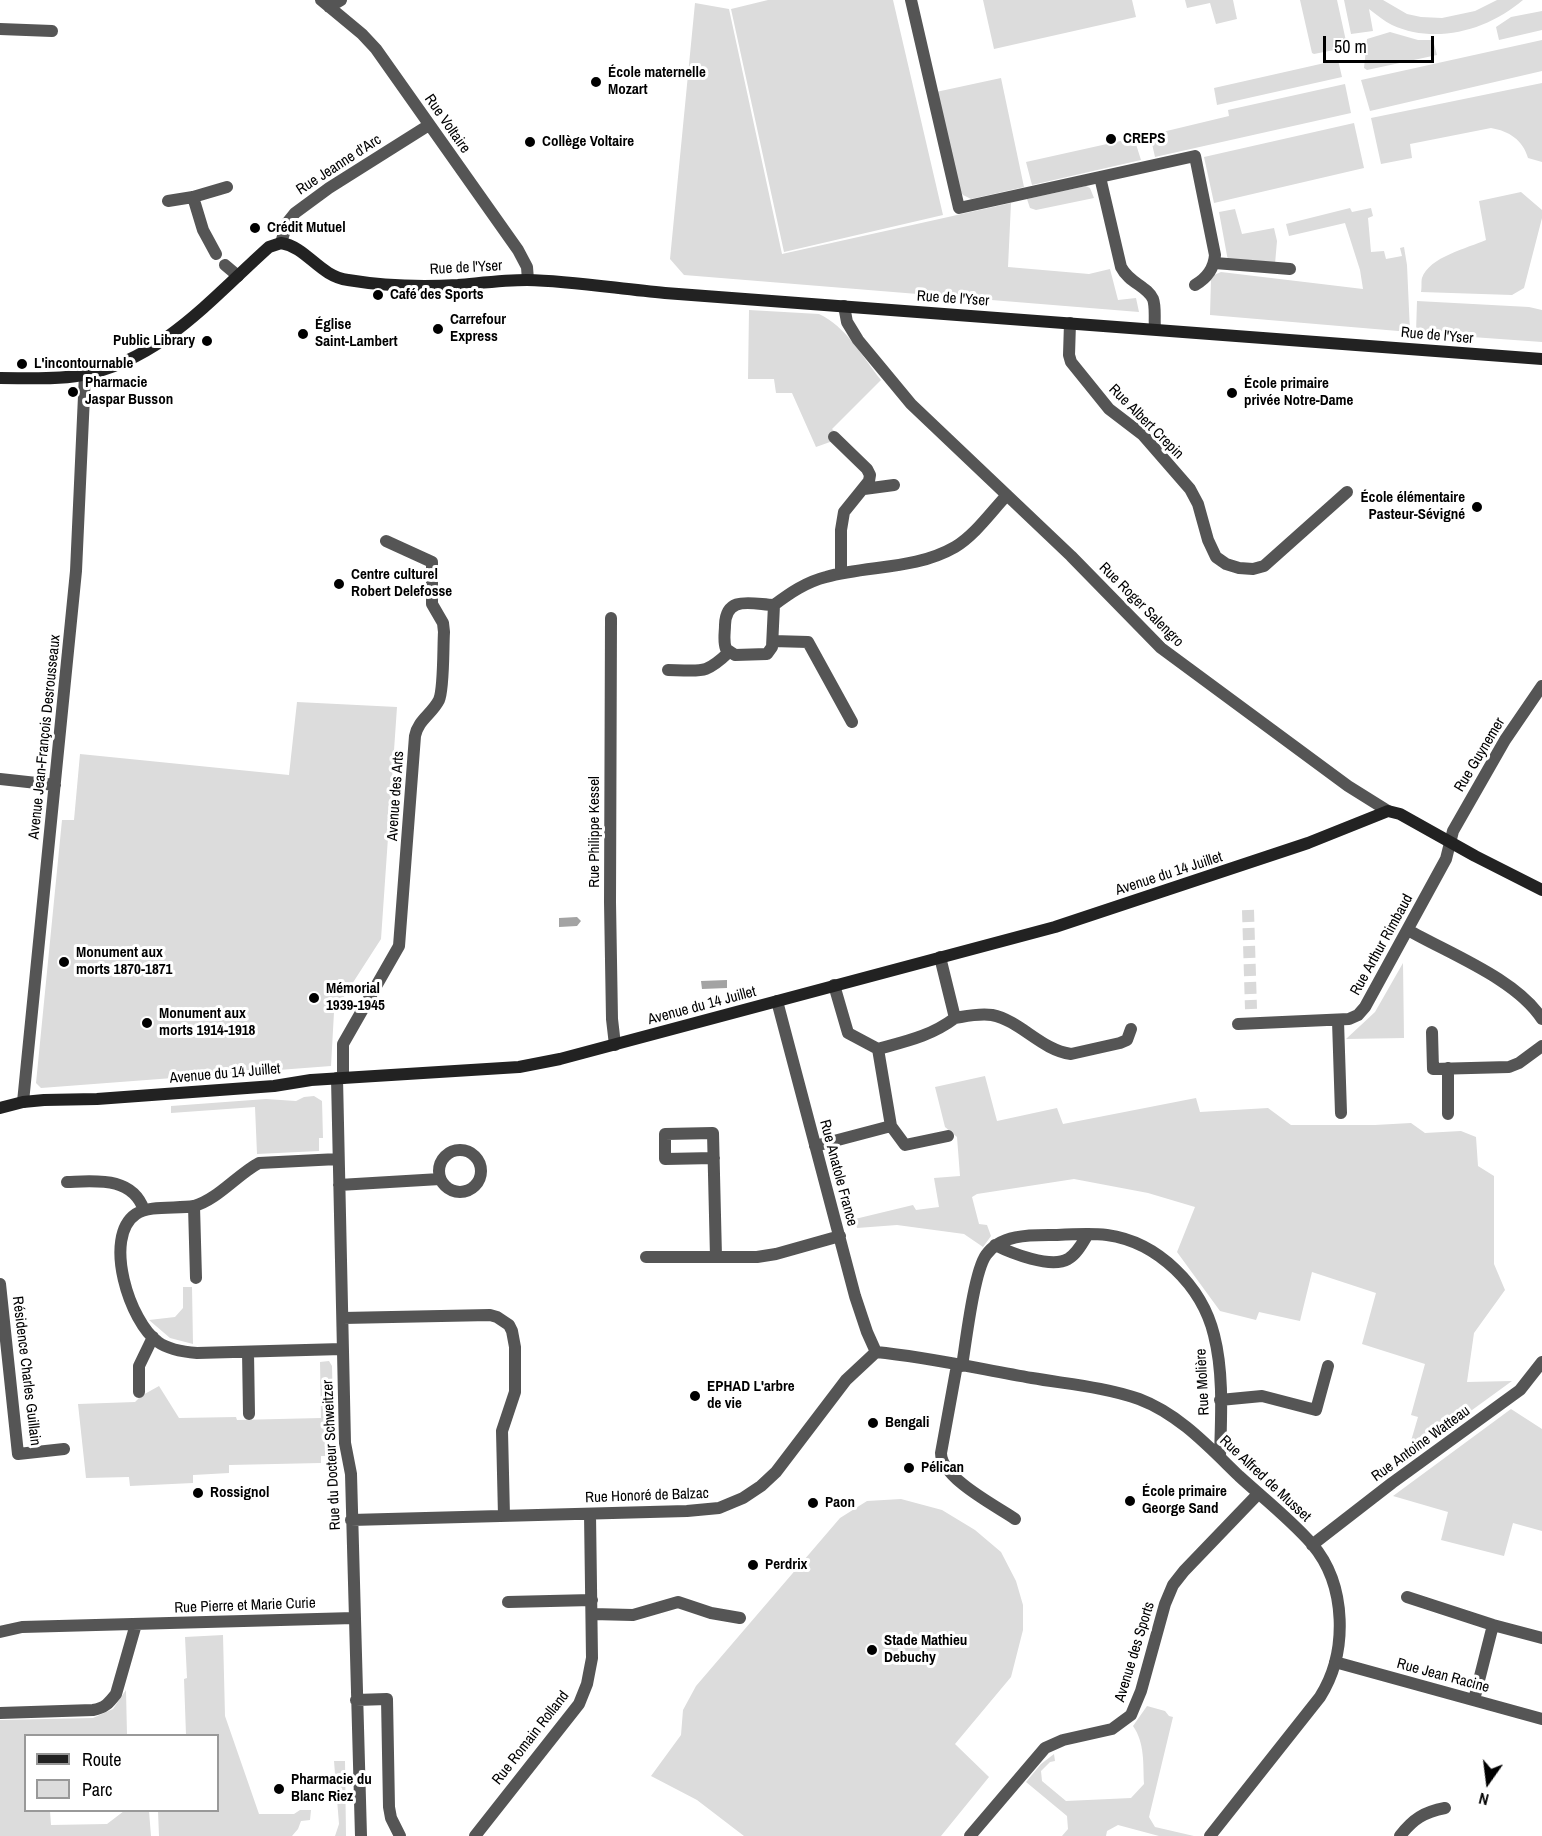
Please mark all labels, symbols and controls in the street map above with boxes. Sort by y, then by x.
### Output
scale bar [1326,24,1437,62]
text: 50 m [1334,34,1367,59]
place label: École maternelle Mozart [608,64,706,99]
marker: École maternelle Mozart [589,75,603,89]
street label: Rue Voltaire [420,91,474,157]
place label: CREPS [1123,130,1165,148]
street label: Rue Jeanne d'Arc [293,131,385,199]
marker: CREPS [1104,132,1118,146]
place label: Collège Voltaire [542,133,634,151]
marker: Collège Voltaire [523,135,537,149]
place label: Crédit Mutuel [267,219,346,237]
marker: Crédit Mutuel [248,221,262,235]
street label: Rue de l'Yser [429,257,503,279]
place label: Café des Sports [390,286,484,304]
street label: Rue de l'Yser [916,287,990,311]
marker: Café des Sports [371,288,385,302]
place label: Carrefour Express [450,311,506,346]
place label: Église Saint-Lambert [315,316,398,351]
marker: Carrefour Express [431,322,445,336]
street label: Rue de l'Yser [1400,324,1474,348]
marker: Église Saint-Lambert [296,327,310,341]
place label: Public Library [113,332,195,350]
marker: Public Library [200,334,214,348]
place label: L'incontournable [34,355,133,373]
marker: L'incontournable [15,357,29,371]
place label: Pharmacie Jaspar Busson [85,374,173,409]
place label: École primaire privée Notre-Dame [1244,375,1353,410]
street label: Rue Albert Crepin [1105,381,1187,463]
marker: Pharmacie Jaspar Busson [66,385,80,399]
marker: École primaire privée Notre-Dame [1225,386,1239,400]
place label: École élémentaire Pasteur-Sévigné [1360,489,1465,524]
marker: École élémentaire Pasteur-Sévigné [1470,500,1484,514]
street label: Rue Roger Salengro [1095,559,1187,651]
place label: Centre culturel Robert Delefosse [351,566,452,601]
marker: Centre culturel Robert Delefosse [332,577,346,591]
street label: Avenue Jean-François Desrousseaux [25,634,65,840]
street label: Rue Guynemer [1451,715,1509,795]
street label: Avenue des Arts [384,750,408,842]
street label: Rue Philippe Kessel [586,776,604,888]
street label: Avenue du 14 Juillet [1113,848,1225,900]
street label: Rue Arthur Rimbaud [1347,891,1417,999]
place label: Monument aux morts 1870-1871 [76,944,172,979]
marker: Monument aux morts 1870-1871 [57,955,71,969]
place label: Mémorial 1939-1945 [326,980,385,1015]
street label: Avenue du 14 Juillet [646,983,758,1029]
marker: Mémorial 1939-1945 [307,991,321,1005]
place label: Monument aux morts 1914-1918 [159,1005,255,1040]
marker: Monument aux morts 1914-1918 [140,1016,154,1030]
street label: Avenue du 14 Juillet [169,1060,281,1088]
street label: Rue Anatole France [815,1118,861,1228]
street label: Résidence Charles Guillain [8,1295,44,1447]
street label: Rue Molière [1192,1348,1214,1416]
place label: EPHAD L'arbre de vie [707,1378,795,1413]
street label: Rue du Docteur Schweitzer [319,1379,345,1531]
marker: EPHAD L'arbre de vie [688,1389,702,1403]
street label: Rue Antoine Watteau [1368,1402,1474,1486]
place label: Bengali [885,1414,929,1432]
marker: Bengali [866,1416,880,1430]
street label: Rue Alfred de Musset [1216,1432,1314,1526]
place label: Pélican [921,1459,964,1477]
marker: Pélican [902,1461,916,1475]
place label: École primaire George Sand [1142,1483,1227,1518]
place label: Rossignol [210,1484,269,1502]
street label: Rue Honoré de Balzac [585,1485,709,1507]
marker: Rossignol [191,1486,205,1500]
place label: Paon [825,1494,855,1512]
marker: École primaire George Sand [1123,1494,1137,1508]
marker: Paon [806,1496,820,1510]
place label: Perdrix [765,1556,807,1574]
marker: Perdrix [746,1558,760,1572]
street label: Rue Pierre et Marie Curie [174,1595,316,1617]
street label: Avenue des Sports [1111,1600,1159,1704]
place label: Stade Mathieu Debuchy [884,1632,967,1667]
marker: Stade Mathieu Debuchy [865,1643,879,1657]
street label: Rue Jean Racine [1395,1655,1491,1697]
street label: Rue Romain Rolland [489,1687,573,1789]
legend [24,1734,219,1812]
text: Route [82,1747,121,1772]
north arrow [1458,1752,1518,1812]
place label: Pharmacie du Blanc Riez [291,1771,372,1806]
text: Parc [82,1777,112,1802]
marker: Pharmacie du Blanc Riez [272,1782,286,1796]
text: N [1476,1788,1491,1811]

